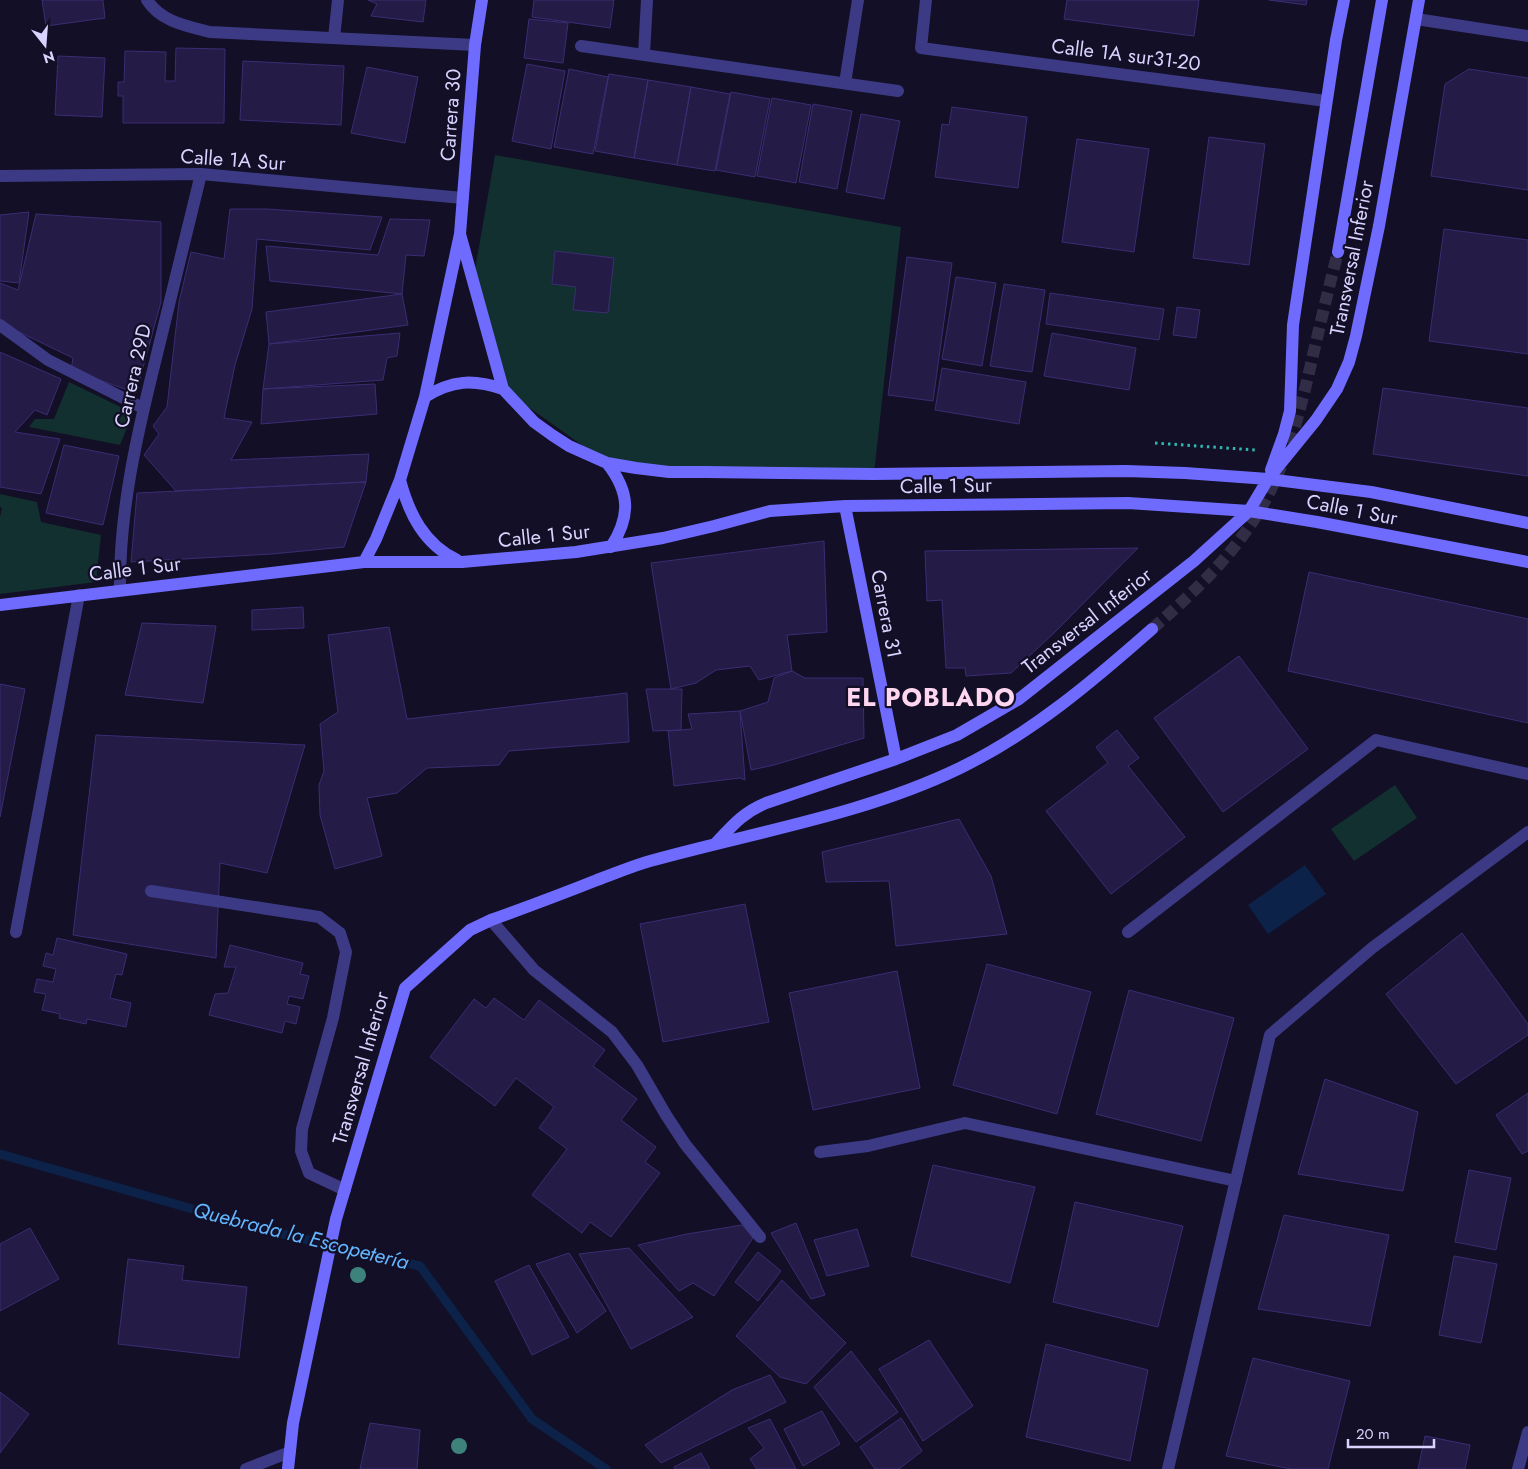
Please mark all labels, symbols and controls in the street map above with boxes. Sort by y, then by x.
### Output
north arrow [20,20,70,70]
street label: Calle 1A sur31-20 [1050,31,1202,79]
text: N [41,46,57,69]
street label: Carrera 30 [433,68,469,162]
street label: Calle 1A Sur [179,142,287,178]
street label: Transversal Inferior [1323,178,1381,338]
street label: Carrera 29D [107,321,159,431]
street label: Calle 1 Sur [900,471,992,501]
street label: Calle 1 Sur [1304,487,1400,533]
street label: Calle 1 Sur [497,517,591,555]
street label: Calle 1 Sur [88,549,183,589]
street label: Transversal Inferior [1016,561,1158,681]
street label: Carrera 31 [863,567,909,661]
district label: EL POBLADO [846,679,1016,715]
street label: Transversal Inferior [325,988,397,1148]
water label: Quebrada la Escopetería [190,1195,412,1277]
scale bar [1348,1416,1434,1448]
text: 20 m [1356,1423,1390,1445]

